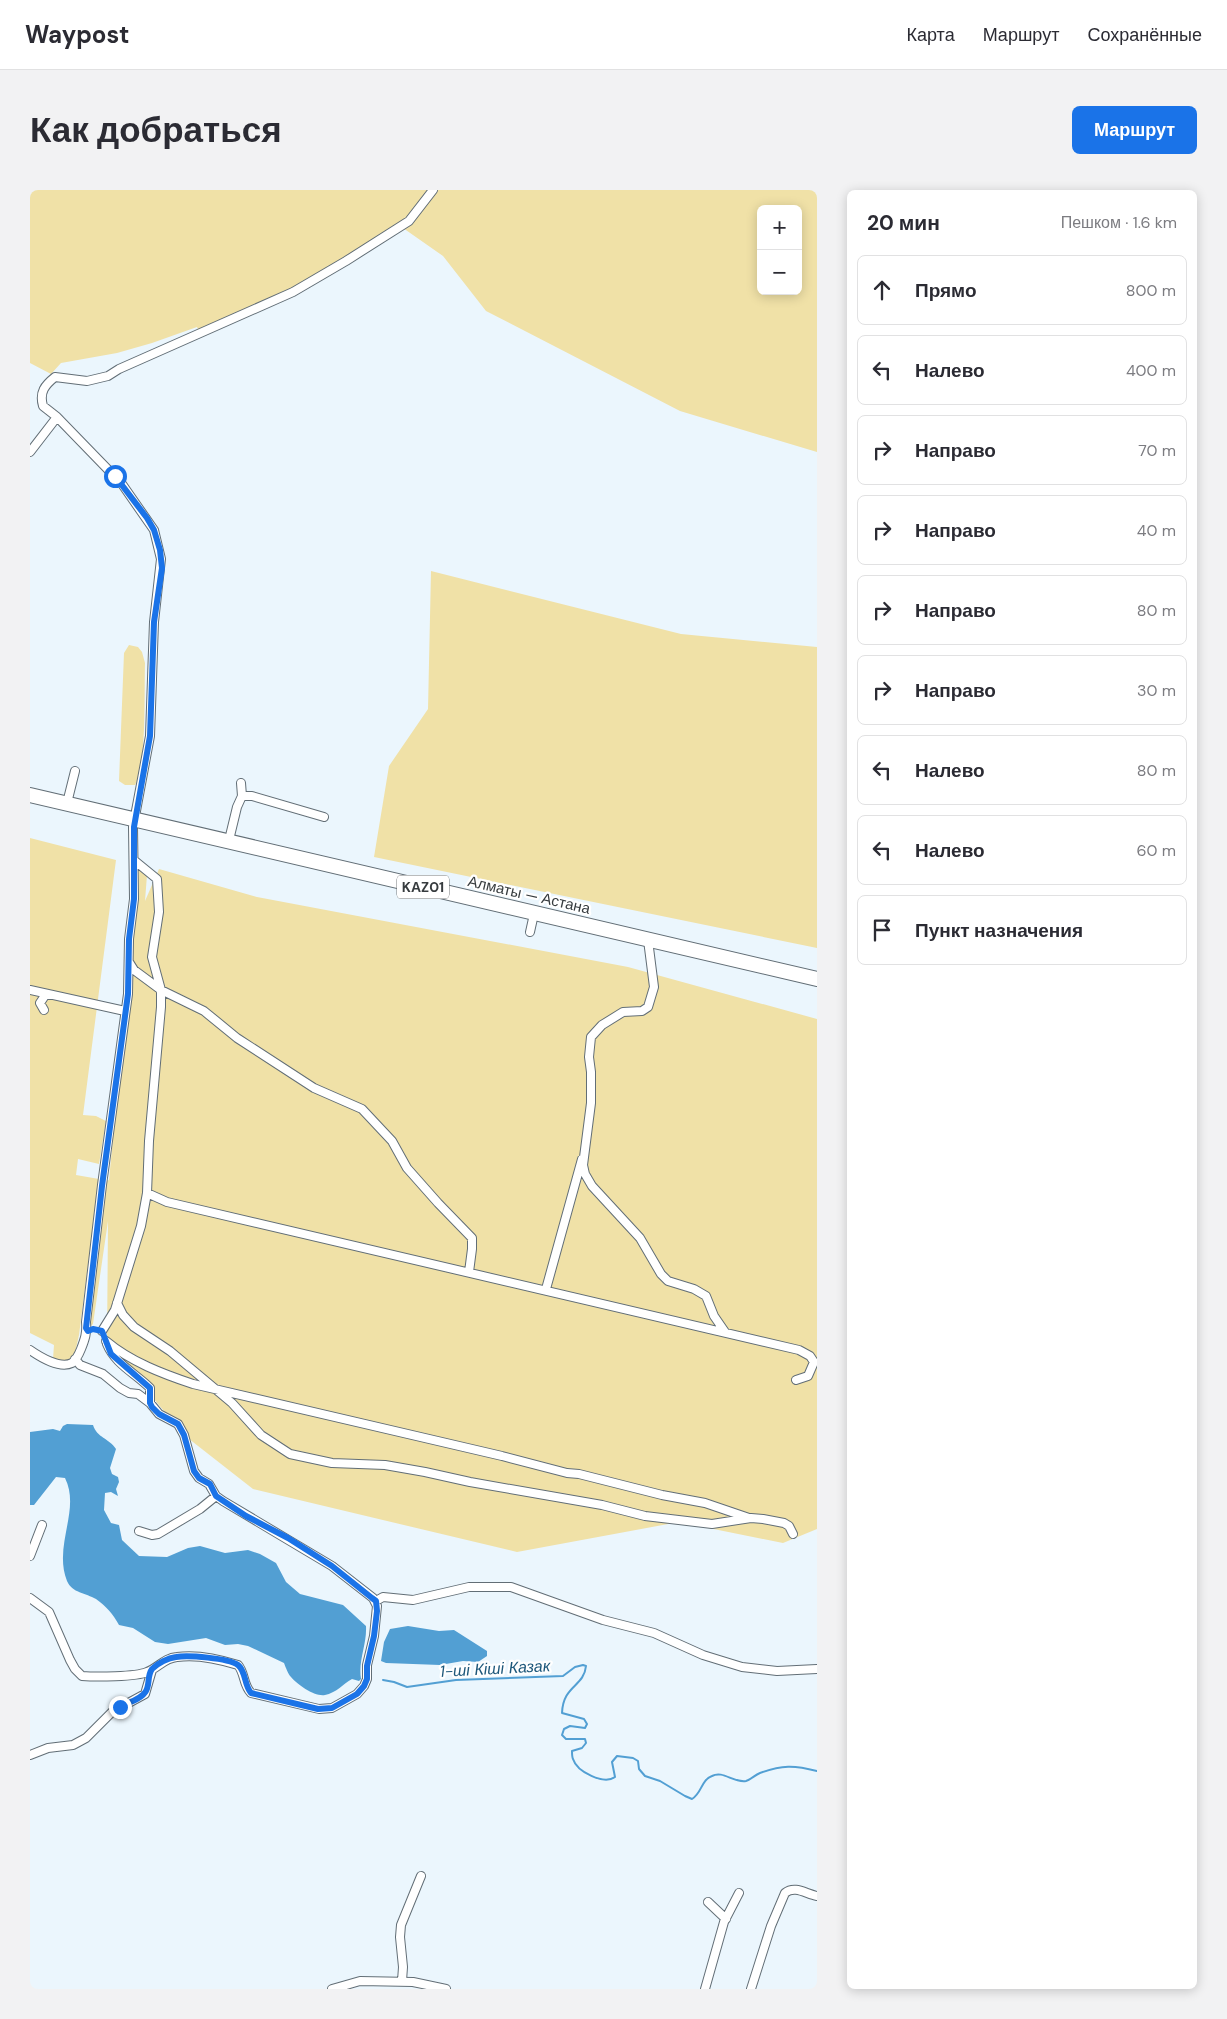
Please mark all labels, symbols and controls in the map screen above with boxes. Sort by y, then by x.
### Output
text: Waypost [25,19,129,50]
text: Карта [907,23,955,47]
text: Маршрут [983,23,1059,47]
text: Сохранённые [1087,23,1202,47]
button: Маршрут [1072,106,1197,154]
text: Как добраться [30,107,282,153]
map controls [757,205,802,295]
button: + [757,205,802,250]
text: 20 мин [867,209,940,237]
text: Пешком · 1.6 km [1061,212,1177,233]
button: − [757,250,802,295]
icon: ahead [868,276,896,304]
text: Прямо [915,278,977,303]
text: 800 m [1126,280,1176,301]
icon: left [868,356,896,384]
text: Налево [915,358,985,383]
text: 400 m [1126,360,1176,381]
icon: right [868,436,896,464]
text: Направо [915,438,996,463]
text: 70 m [1138,440,1176,461]
route start [104,465,127,488]
icon: right [868,516,896,544]
text: Направо [915,518,996,543]
text: 40 m [1137,520,1176,541]
icon: right [868,596,896,624]
text: Направо [915,598,996,623]
text: 80 m [1137,600,1176,621]
icon: right [868,676,896,704]
text: Направо [915,678,996,703]
text: 30 m [1137,680,1176,701]
icon: left [868,756,896,784]
text: Налево [915,758,985,783]
text: 80 m [1137,760,1176,781]
icon: left [868,836,896,864]
text: Налево [915,838,985,863]
text: 60 m [1136,840,1176,861]
street label: Алматы — Астана [466,871,593,919]
road number: KАZ01 [397,876,449,899]
icon: arrive [868,916,896,944]
text: Пункт назначения [915,918,1083,943]
water label: 1-ші Кіші Казак [439,1655,552,1682]
route end [109,1696,132,1719]

